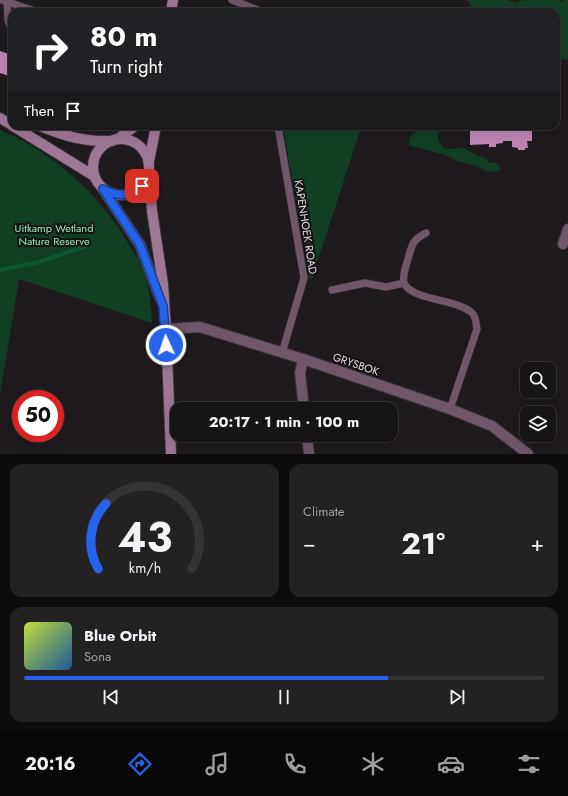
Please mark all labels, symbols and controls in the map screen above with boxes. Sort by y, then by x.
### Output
text: 80 m [90,16,157,57]
icon: right [24,24,76,76]
text: Turn right [90,54,162,80]
text: Then [24,100,54,122]
icon: arrive [62,100,84,122]
pin [125,169,159,203]
icon: arrive [131,175,153,197]
street label: KAPENHOEK ROAD [291,179,321,276]
park label: Uitkamp Wetland Nature Reserve [15,220,93,249]
position arrow [145,324,187,366]
street label: GRYSBOK [331,349,382,380]
map controls [520,362,556,442]
button: search [520,362,556,398]
speed limit sign: 50 [12,390,64,442]
button: layers [520,406,556,442]
text: 20:17 · 1 min · 100 m [209,411,359,433]
text: Climate [303,502,344,521]
text: 43 [117,506,172,567]
text: 21° [401,522,445,565]
text: − [303,527,316,559]
text: + [530,527,544,559]
text: km/h [128,557,161,577]
text: Blue Orbit [84,625,156,647]
text: Sona [84,647,111,666]
icon: previous [100,686,122,708]
icon: pause [273,686,295,708]
icon: next [446,686,468,708]
icon: directions [126,750,154,778]
icon: music [203,750,231,778]
icon: phone [281,750,309,778]
icon: climate [359,750,387,778]
icon: car [437,750,465,778]
icon: filters [515,750,543,778]
text: 20:16 [25,751,76,777]

